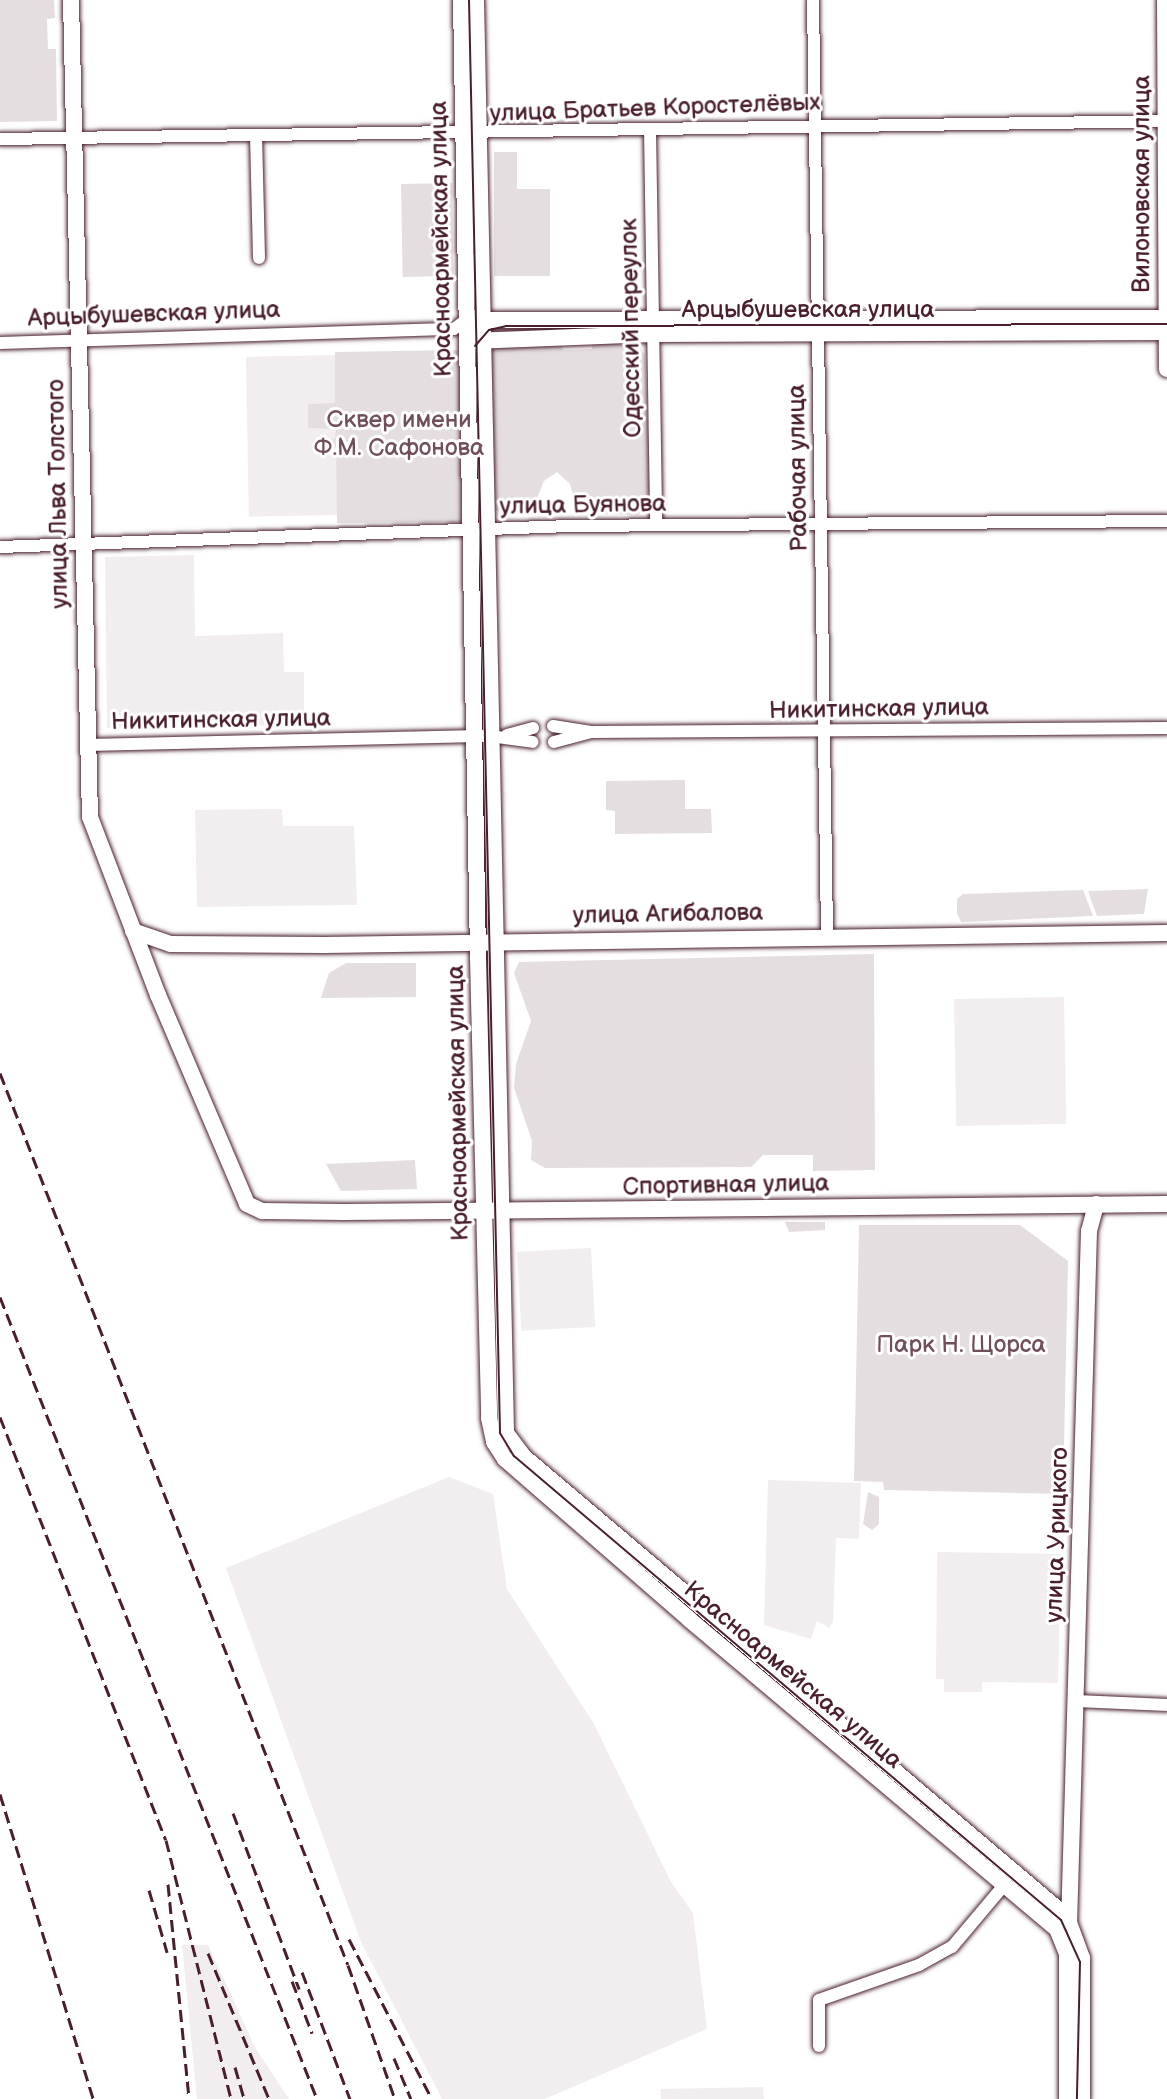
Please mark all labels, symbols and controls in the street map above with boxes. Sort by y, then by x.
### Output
street label: Вилоновская улица [1128,75,1156,293]
street label: улица Братьев Коростелёвых [489,88,821,128]
street label: Красноармейская улица [424,101,458,377]
street label: Одесский переулок [615,218,647,438]
street label: Арцыбушевская улица [27,295,281,333]
street label: Арцыбушевская улица [682,296,934,324]
street label: улица Льва Толстого [42,379,74,609]
street label: Рабочая улица [782,384,814,552]
park label: Cквер имени Ф.М. Сафонова [314,406,484,462]
street label: улица Буянова [499,489,667,521]
street label: Никитинская улица [769,693,989,725]
street label: Никитинская улица [111,704,331,736]
street label: улица Агибалова [573,898,763,930]
street label: Красноармейская улица [441,965,475,1241]
street label: Спортивная улица [622,1169,830,1201]
park label: Парк Н. Щорса [876,1331,1046,1359]
street label: улица Урицкого [1040,1447,1074,1623]
street label: Красноармейская улица [678,1575,908,1775]

